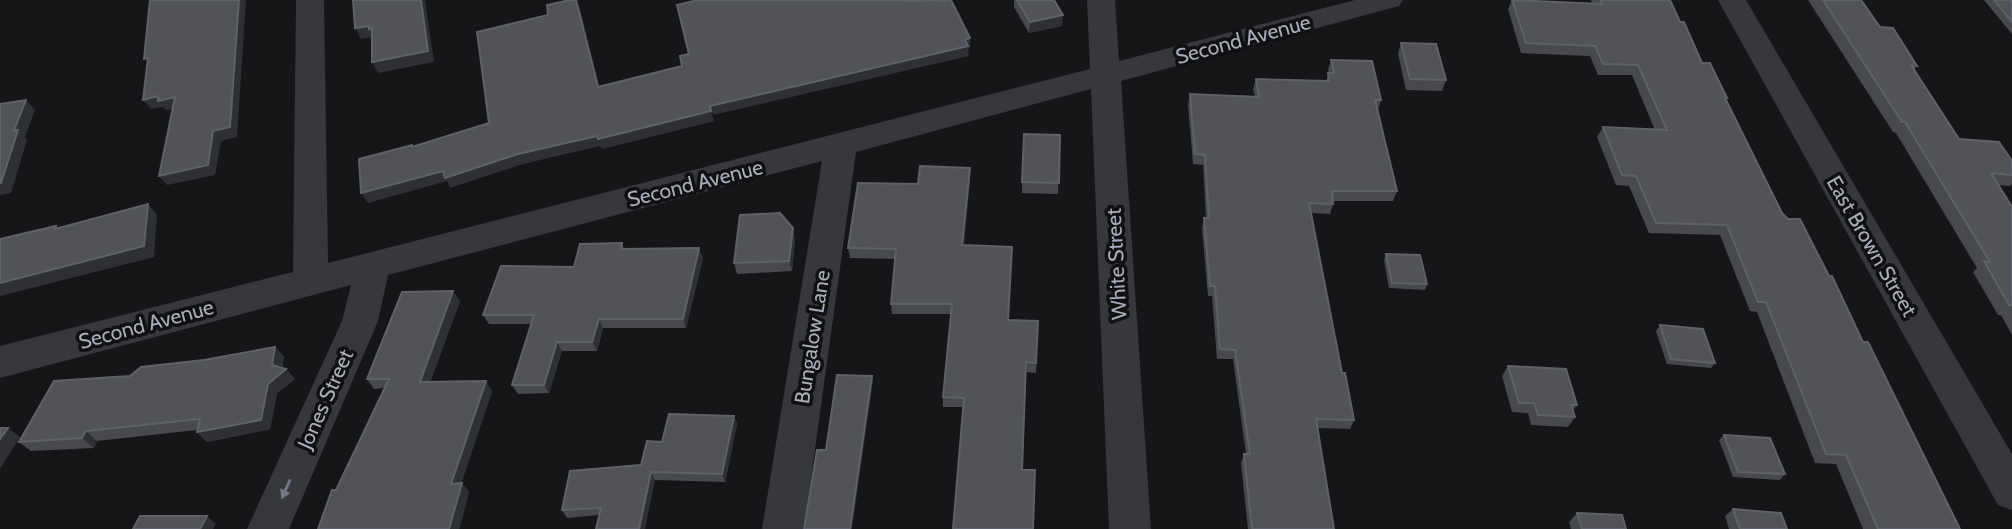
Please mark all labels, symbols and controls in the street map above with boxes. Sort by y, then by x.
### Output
street label: Second Avenue [1173,9,1313,69]
street label: Second Avenue [625,154,766,212]
street label: East Brown Street [1822,171,1922,321]
street label: White Street [1101,207,1131,321]
street label: Bungalow Lane [789,268,835,406]
street label: Second Avenue [76,294,216,354]
street label: Jones Street [292,345,358,454]
one-way arrow [280,479,292,499]

